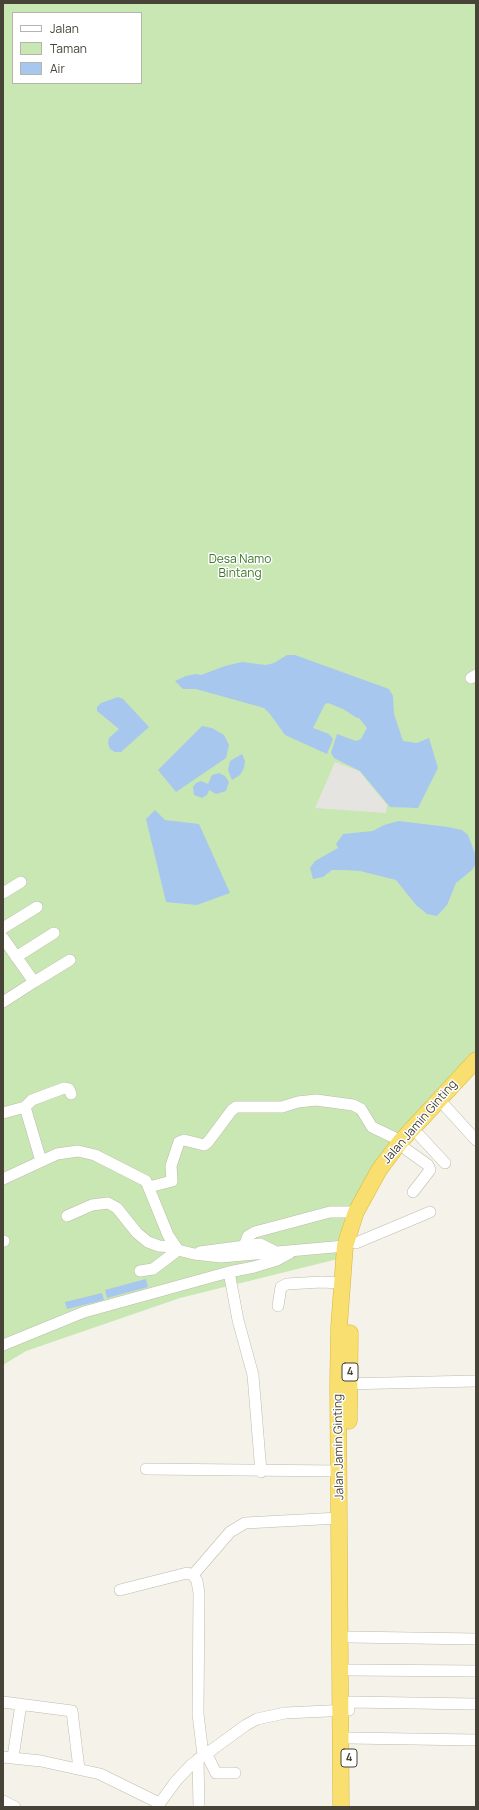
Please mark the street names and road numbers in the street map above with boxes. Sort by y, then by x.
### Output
street label: Jalan Jamin Ginting [380,1077,460,1167]
road number: 4 [342,1363,358,1381]
street label: Jalan Jamin Ginting [331,1394,347,1500]
road number: 4 [341,1749,357,1767]

